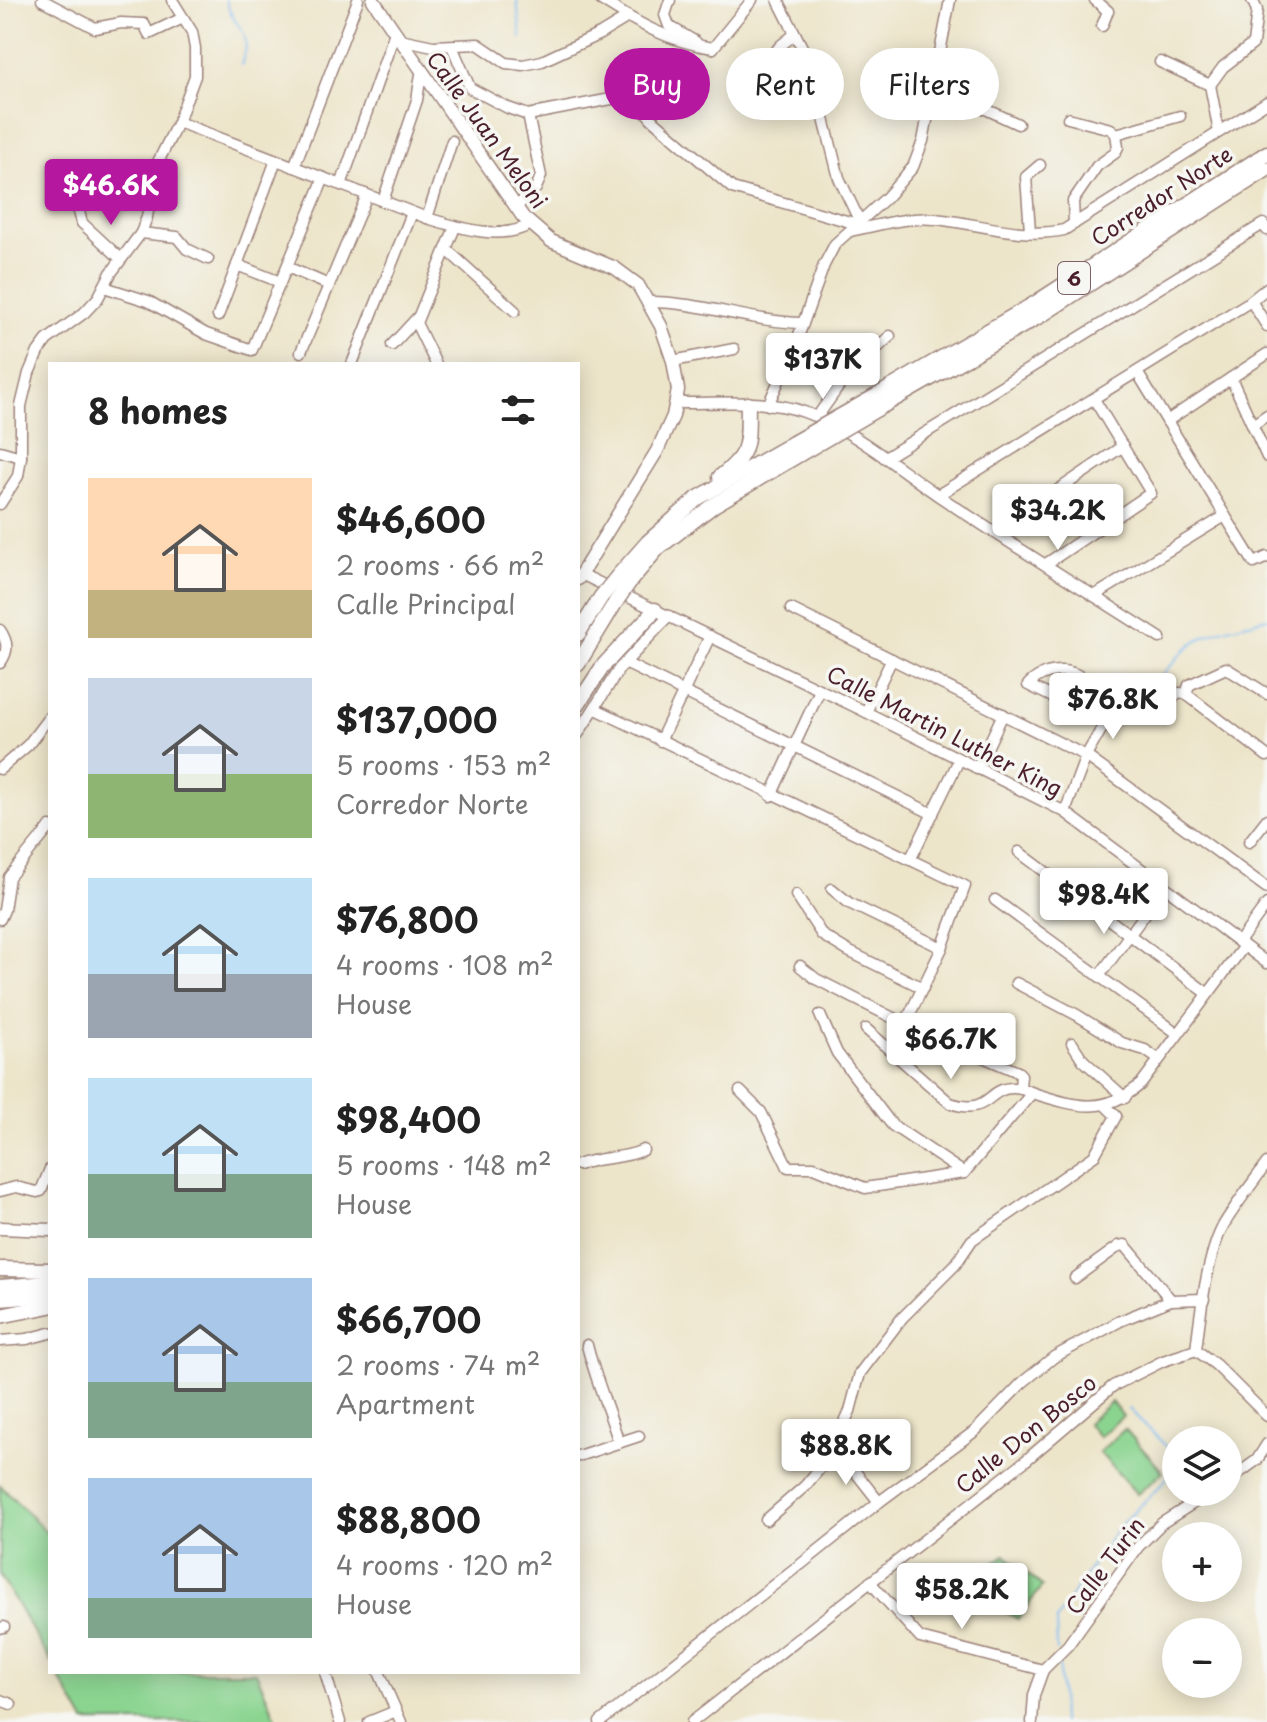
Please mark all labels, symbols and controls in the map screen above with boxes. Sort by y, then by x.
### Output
street label: Calle Juan Meloni [420,43,556,215]
chip: Buy [604,48,710,120]
chip: Rent [726,48,844,120]
chip: Filters [860,48,999,120]
street label: Corredor Norte [1084,137,1238,253]
pin: $46.6K [46,159,176,227]
text: $46.6K [63,165,159,204]
road number: 6 [1058,262,1090,294]
pin: $137K [767,333,879,401]
text: $137K [784,339,862,378]
text: 8 homes [88,384,228,436]
icon: filters [496,388,540,432]
pin: $34.2K [993,484,1123,552]
text: $34.2K [1010,490,1106,529]
text: $46,600 [336,493,486,545]
icon: home [152,510,248,606]
text: 2 rooms · 66 m² [336,545,545,584]
text: Calle Principal [336,584,516,623]
street label: Calle Martin Luther King [821,656,1069,804]
pin: $76.8K [1048,673,1178,741]
text: $76.8K [1067,679,1159,718]
text: $137,000 [336,693,498,745]
icon: home [152,710,248,806]
text: 5 rooms · 153 m² [336,745,551,784]
text: Corredor Norte [336,784,529,823]
pin: $98.4K [1039,868,1169,936]
text: $98.4K [1058,874,1150,913]
text: $76,800 [336,893,478,945]
icon: home [152,910,248,1006]
text: 4 rooms · 108 m² [336,945,554,984]
text: House [336,984,412,1023]
pin: $66.7K [886,1013,1016,1081]
text: $66.7K [905,1019,997,1058]
text: $98,400 [336,1093,481,1145]
icon: home [152,1110,248,1206]
text: 5 rooms · 148 m² [336,1145,552,1184]
text: House [336,1184,412,1223]
text: $66,700 [336,1293,481,1345]
icon: home [152,1310,248,1406]
text: 2 rooms · 74 m² [336,1345,540,1384]
street label: Calle Don Bosco [947,1366,1103,1500]
text: Apartment [336,1384,475,1423]
pin: $88.8K [781,1419,911,1487]
text: $88.8K [800,1425,892,1464]
map controls [1162,1426,1242,1698]
button: layers [1162,1426,1242,1506]
text: $88,800 [336,1493,481,1545]
street label: Calle Turin [1056,1509,1152,1621]
icon: home [152,1510,248,1606]
button: + [1162,1522,1242,1602]
text: 4 rooms · 120 m² [336,1545,553,1584]
pin: $58.2K [897,1563,1027,1631]
text: $58.2K [915,1569,1009,1608]
text: House [336,1584,412,1623]
button: − [1162,1618,1242,1698]

